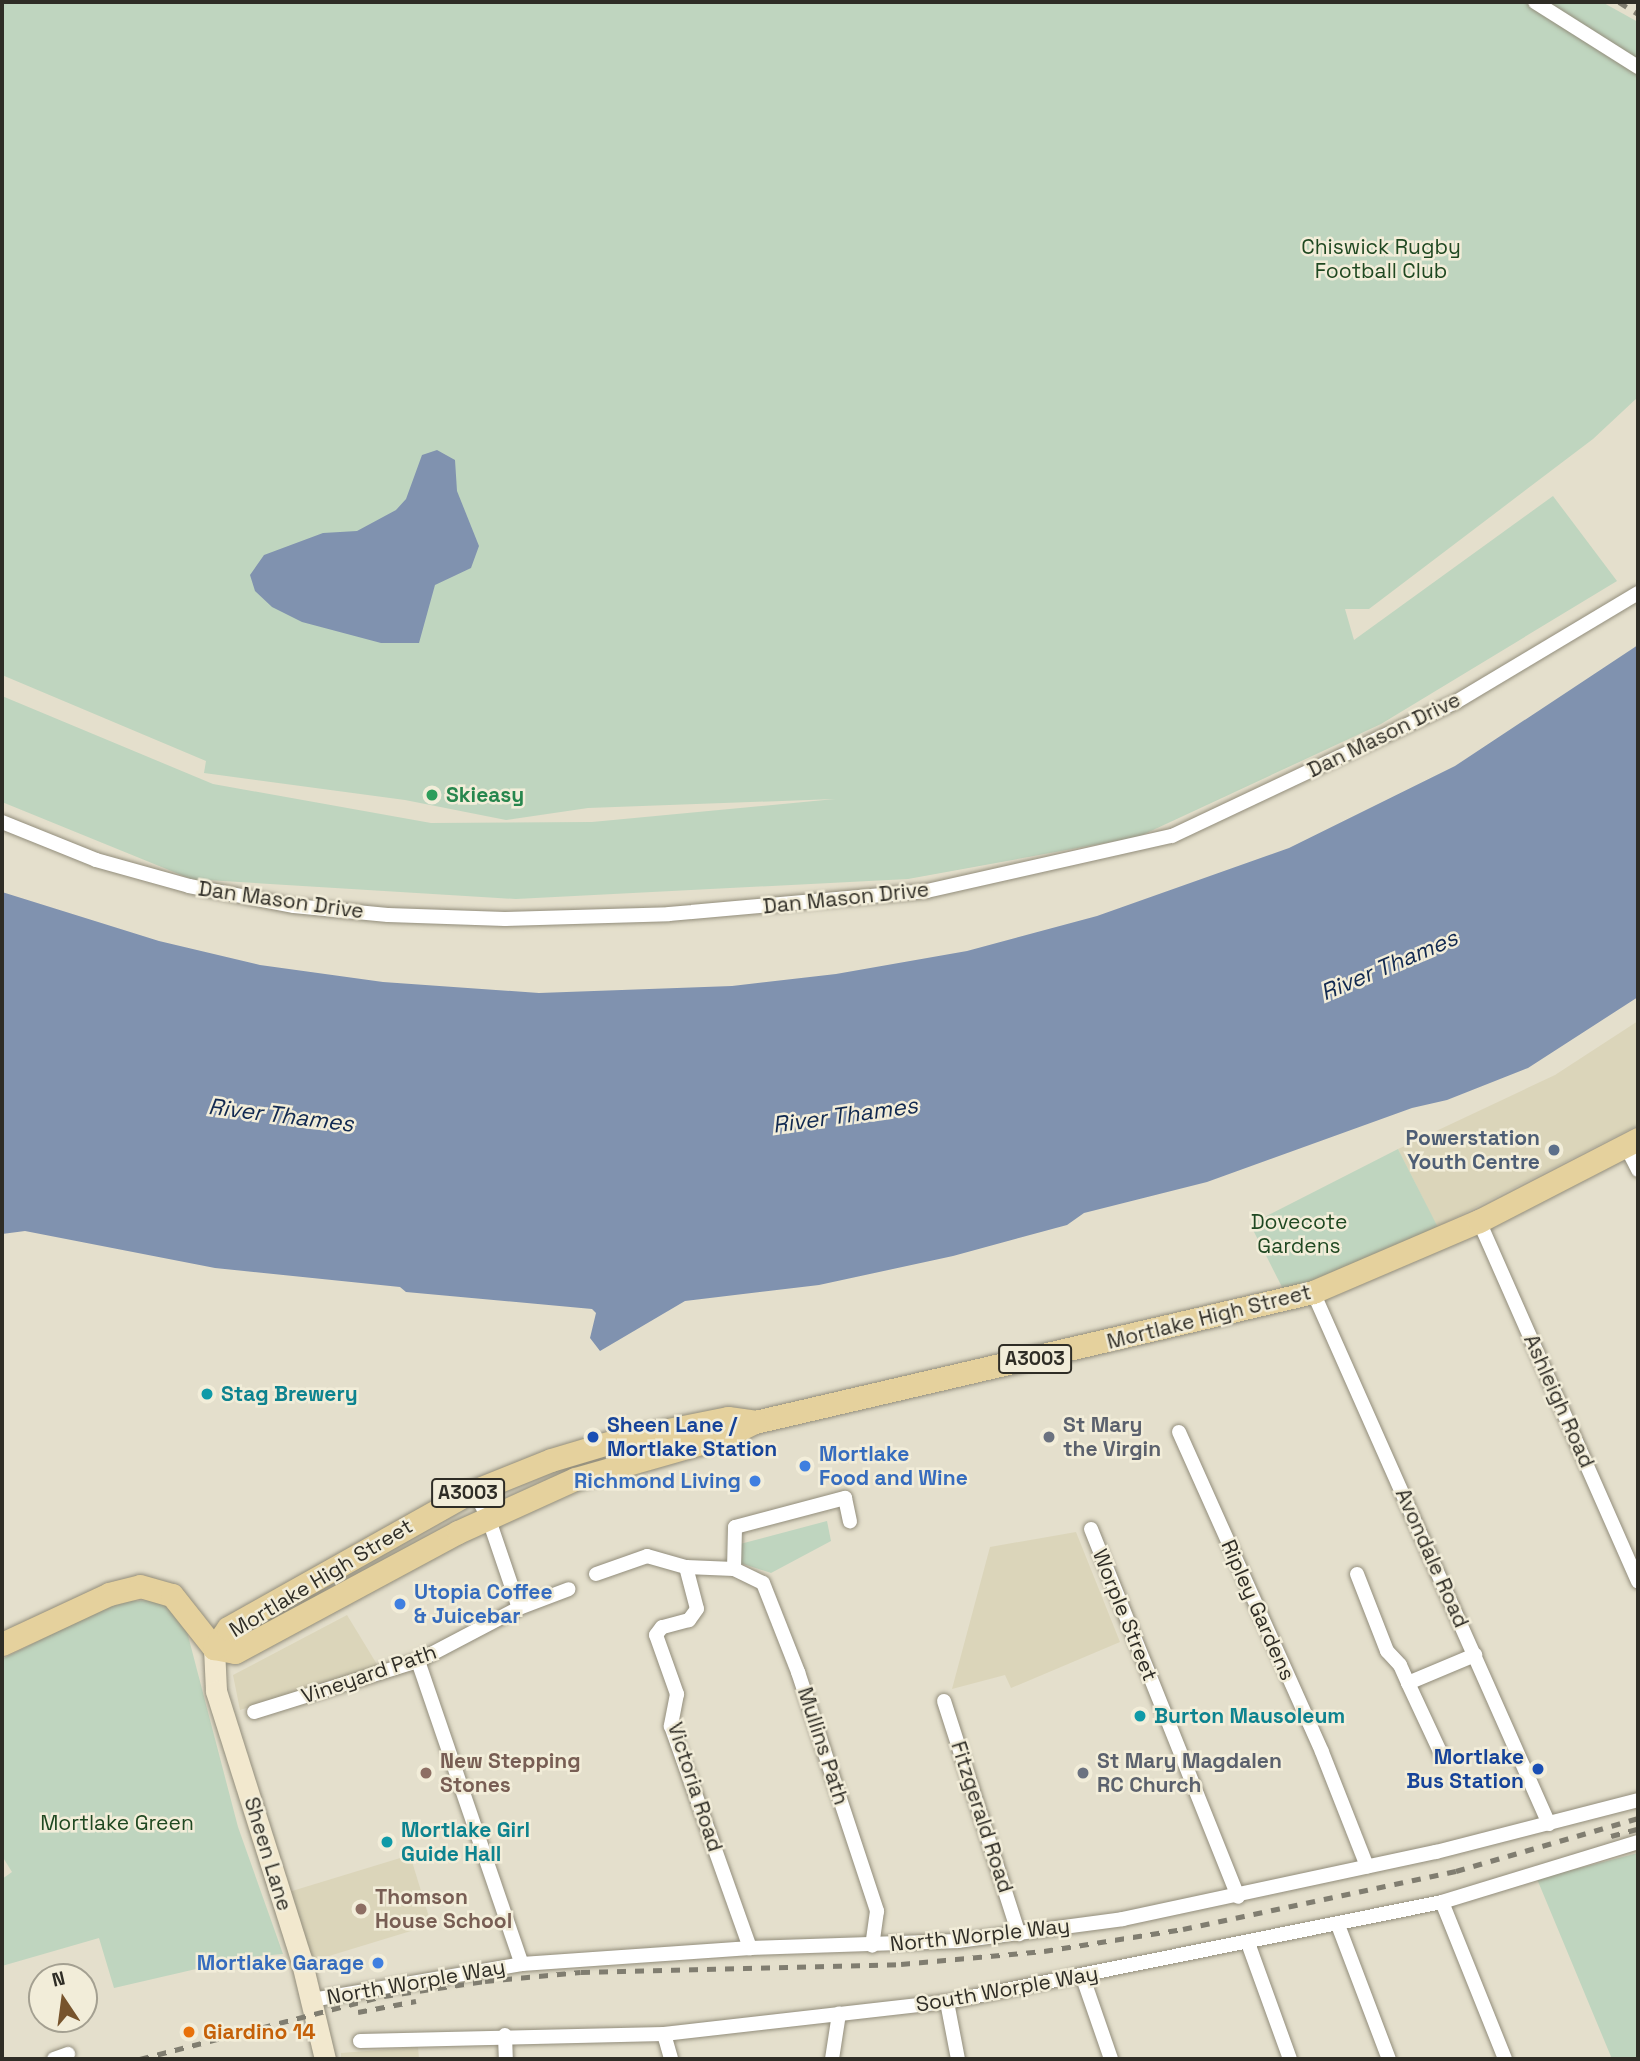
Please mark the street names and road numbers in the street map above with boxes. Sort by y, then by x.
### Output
street label: Dan Mason Drive [1303,687,1465,783]
street label: Dan Mason Drive [197,876,365,924]
street label: Dan Mason Drive [762,877,930,919]
street label: Mortlake High Street [1104,1279,1314,1355]
street label: Ashleigh Road [1518,1330,1600,1472]
road number: A3003 [996,1344,1074,1374]
road number: A3003 [430,1478,506,1508]
street label: Avondale Road [1390,1484,1474,1632]
street label: Mortlake High Street [225,1513,417,1643]
street label: Ripley Gardens [1216,1536,1300,1684]
street label: Worple Street [1087,1546,1163,1684]
street label: Vineyard Path [298,1639,440,1709]
street label: Mullins Path [792,1684,854,1808]
street label: Victoria Road [662,1719,728,1855]
street label: Fitzgerald Road [946,1738,1018,1896]
street label: Sheen Lane [239,1794,297,1914]
street label: North Worple Way [889,1913,1071,1957]
street label: North Worple Way [325,1954,507,2010]
street label: South Worple Way [914,1961,1100,2017]

